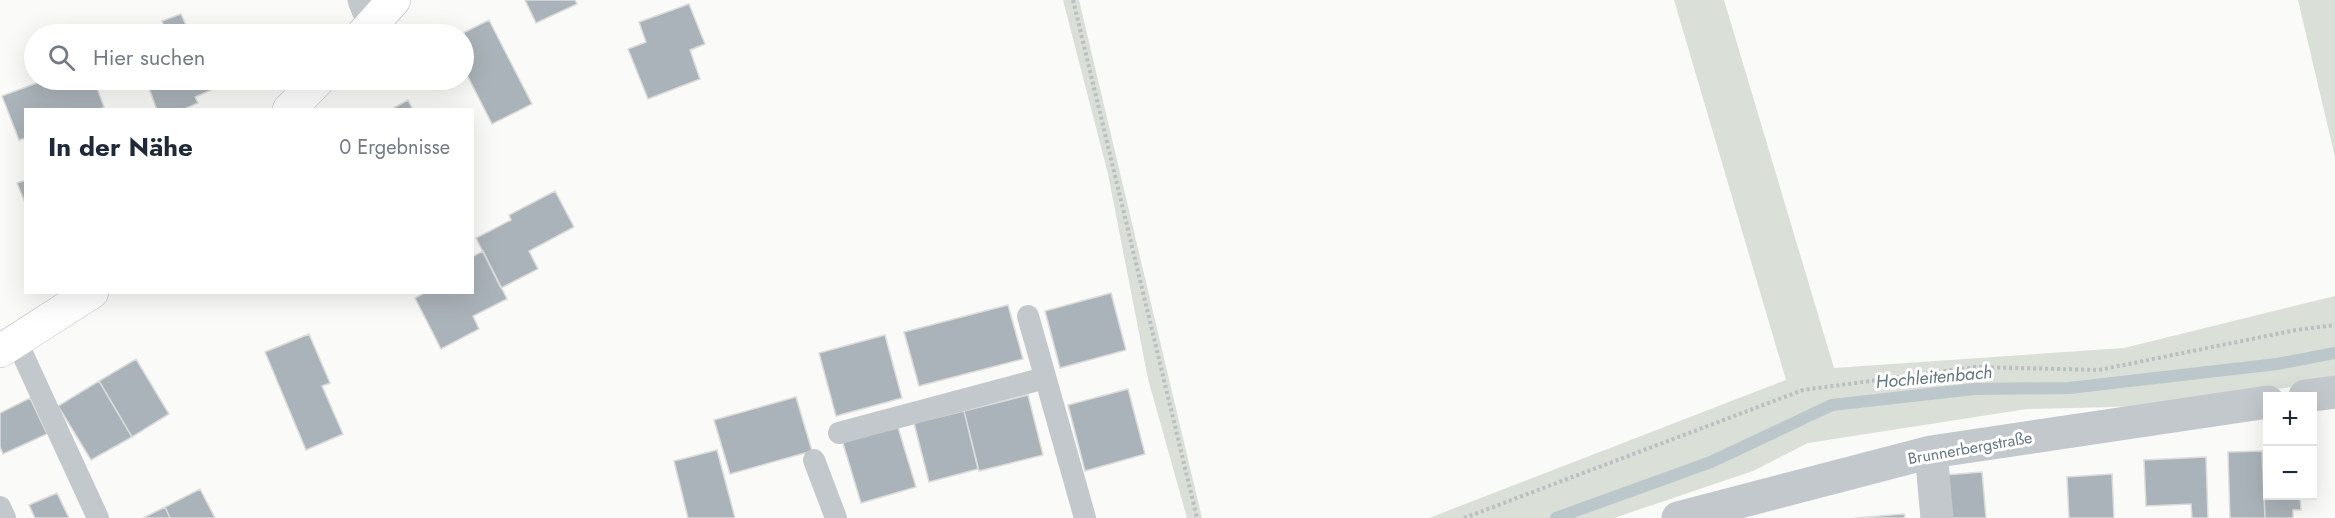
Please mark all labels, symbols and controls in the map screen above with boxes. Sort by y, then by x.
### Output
search box [24,24,474,90]
icon: search [45,41,78,74]
text: Hier suchen [93,41,205,73]
text: In der Nähe [48,128,193,166]
text: 0 Ergebnisse [339,133,450,162]
water label: Hochleitenbach [1875,359,1993,395]
map controls [2263,392,2317,500]
button: + [2263,392,2317,446]
street label: Brunnerbergstraße [1906,426,2034,470]
button: − [2263,446,2317,500]

